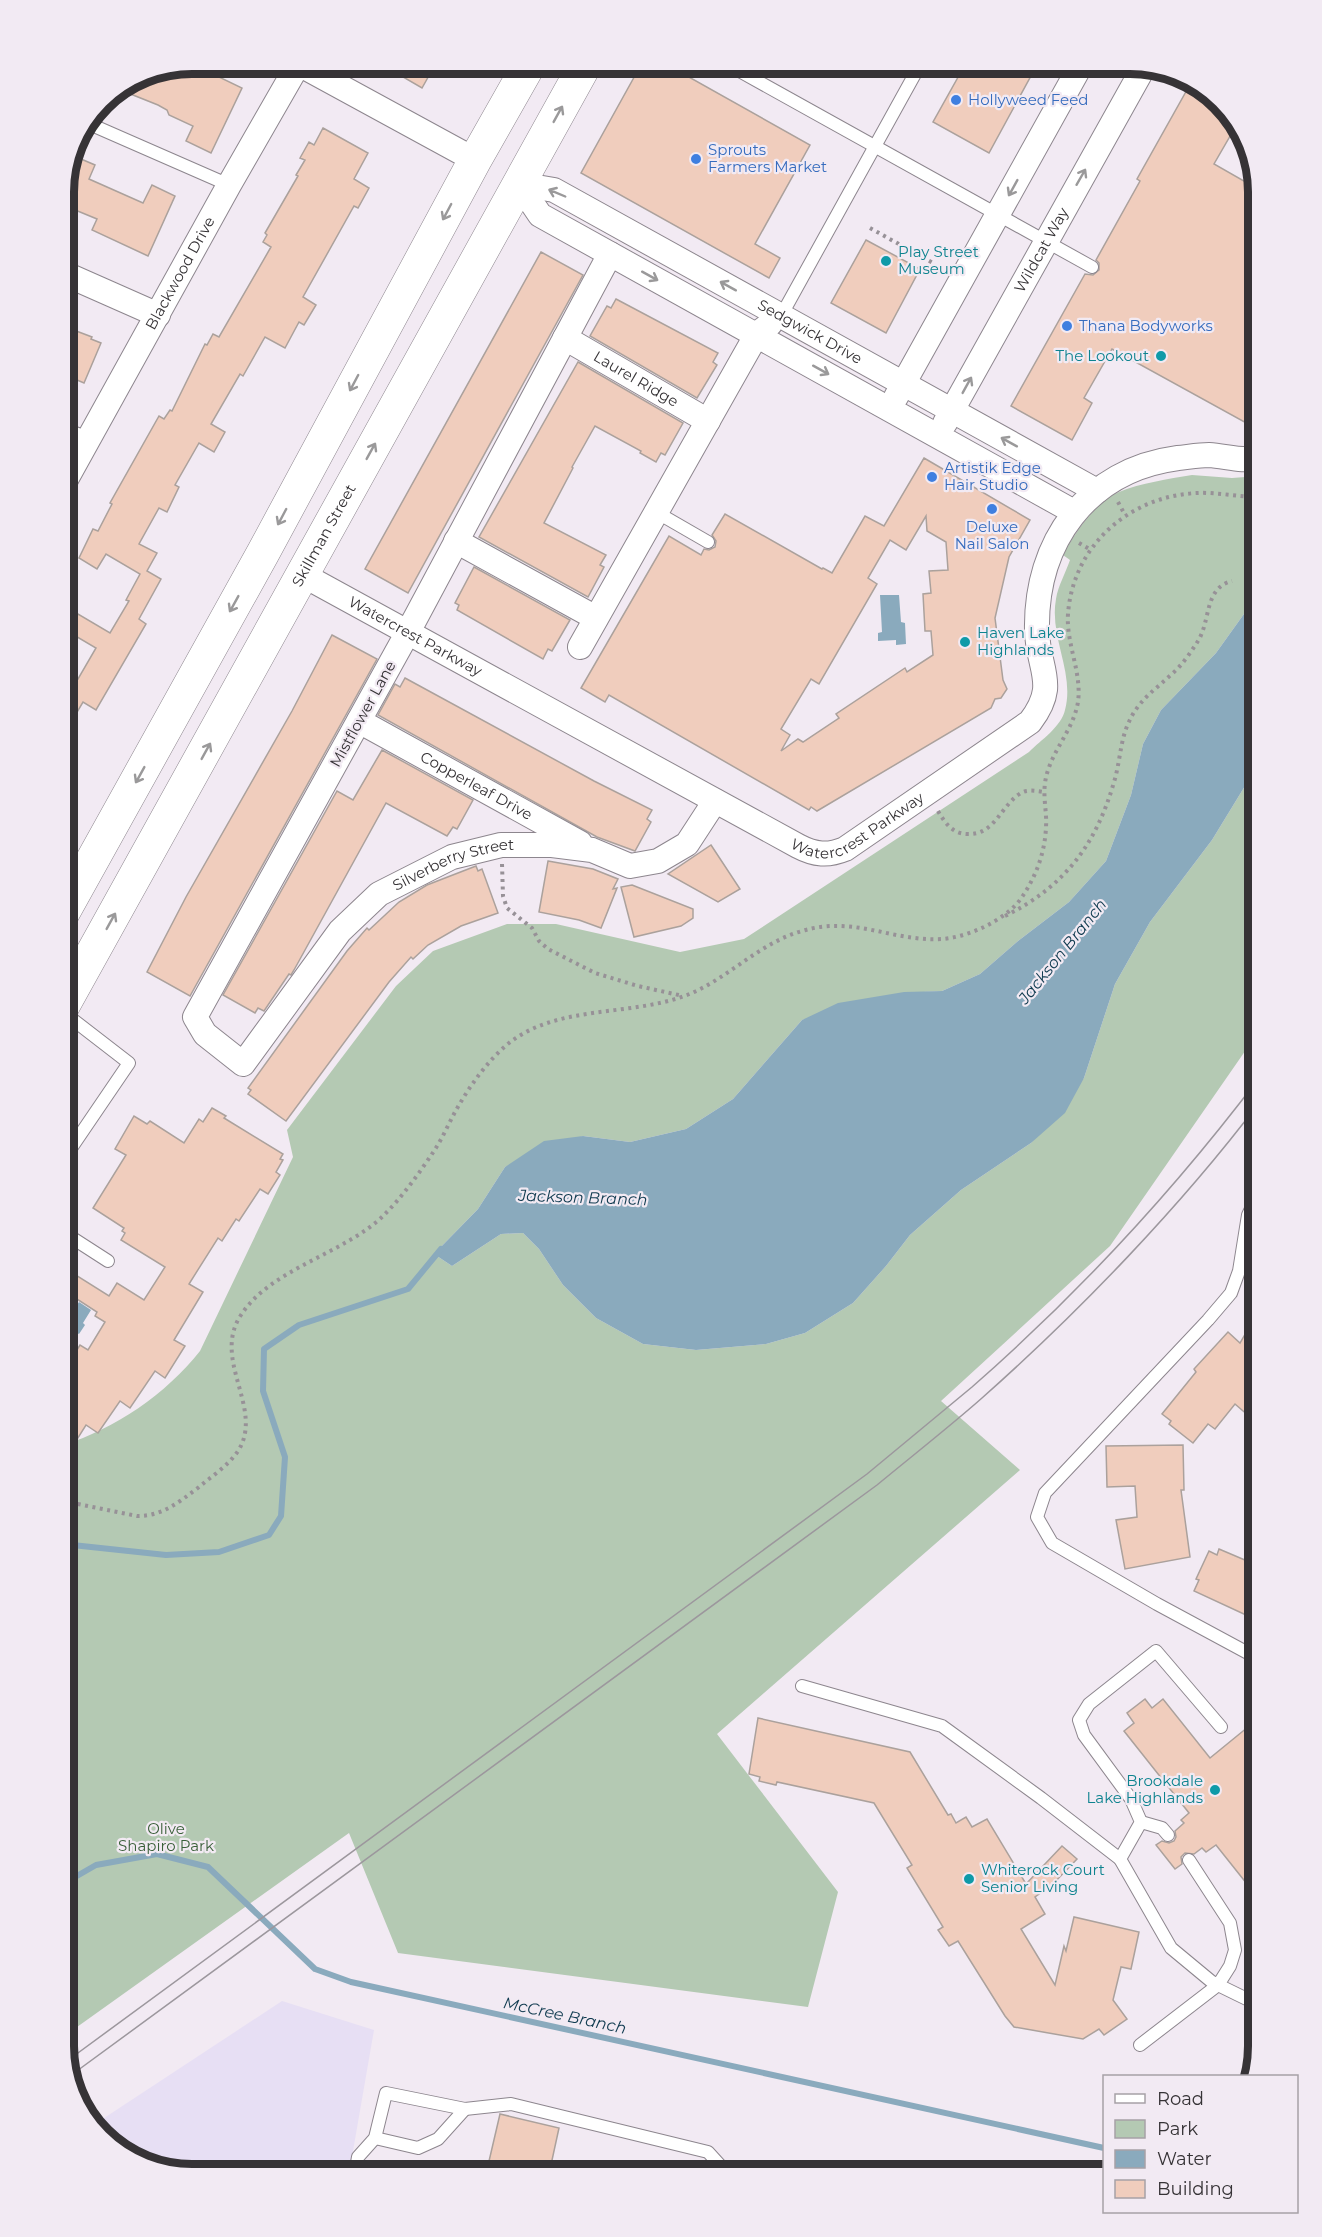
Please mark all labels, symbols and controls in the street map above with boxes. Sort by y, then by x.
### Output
place label: Hollyweed Feed [968,90,1088,109]
marker: Hollyweed Feed [949,93,963,107]
one-way arrow [552,106,564,123]
place label: Sprouts Farmers Market [708,140,827,176]
marker: Sprouts Farmers Market [689,152,703,166]
one-way arrow [1076,169,1088,186]
one-way arrow [1007,179,1019,196]
one-way arrow [548,187,566,198]
one-way arrow [441,202,452,220]
street label: Wildcat Way [1010,203,1073,296]
street label: Blackwood Drive [141,213,219,333]
place label: Play Street Museum [898,242,979,278]
marker: Play Street Museum [879,254,893,268]
one-way arrow [641,271,659,282]
one-way arrow [720,280,737,292]
street label: Sedgwick Drive [754,295,866,368]
place label: Thana Bodyworks [1079,316,1213,335]
marker: Thana Bodyworks [1060,319,1074,333]
place label: The Lookout [1056,346,1149,365]
street label: Laurel Ridge [590,347,682,411]
marker: The Lookout [1154,349,1168,363]
one-way arrow [812,364,829,376]
one-way arrow [348,374,360,391]
one-way arrow [962,376,973,394]
one-way arrow [1000,436,1018,447]
one-way arrow [365,443,377,460]
place label: Artistik Edge Hair Studio [944,458,1041,494]
marker: Artistik Edge Hair Studio [925,470,939,484]
street label: Skillman Street [287,481,360,590]
marker: Deluxe Nail Salon [985,502,999,516]
one-way arrow [276,508,288,525]
place label: Deluxe Nail Salon [955,517,1029,553]
street label: Watercrest Parkway [345,592,486,681]
one-way arrow [228,595,239,613]
place label: Haven Lake Highlands [977,623,1064,659]
marker: Haven Lake Highlands [958,635,972,649]
street label: Mistflower Lane [325,657,400,770]
one-way arrow [201,742,212,760]
street label: Copperleaf Drive [417,747,536,824]
one-way arrow [134,766,146,783]
street label: Watercrest Parkway [788,787,928,863]
street label: Silverberry Street [389,835,514,895]
water label: Jackson Branch [1014,895,1110,1008]
one-way arrow [105,913,117,930]
water label: Jackson Branch [517,1186,648,1209]
place label: Brookdale Lake Highlands [1087,1771,1203,1807]
marker: Brookdale Lake Highlands [1208,1783,1222,1797]
park label: Olive Shapiro Park [118,1819,214,1855]
place label: Whiterock Court Senior Living [981,1860,1105,1896]
marker: Whiterock Court Senior Living [962,1872,976,1886]
water label: McCree Branch [502,1993,628,2038]
legend [1103,2075,1298,2213]
text: Road [1157,2088,1204,2110]
text: Park [1157,2118,1198,2140]
text: Water [1157,2148,1212,2170]
text: Building [1157,2178,1234,2200]

